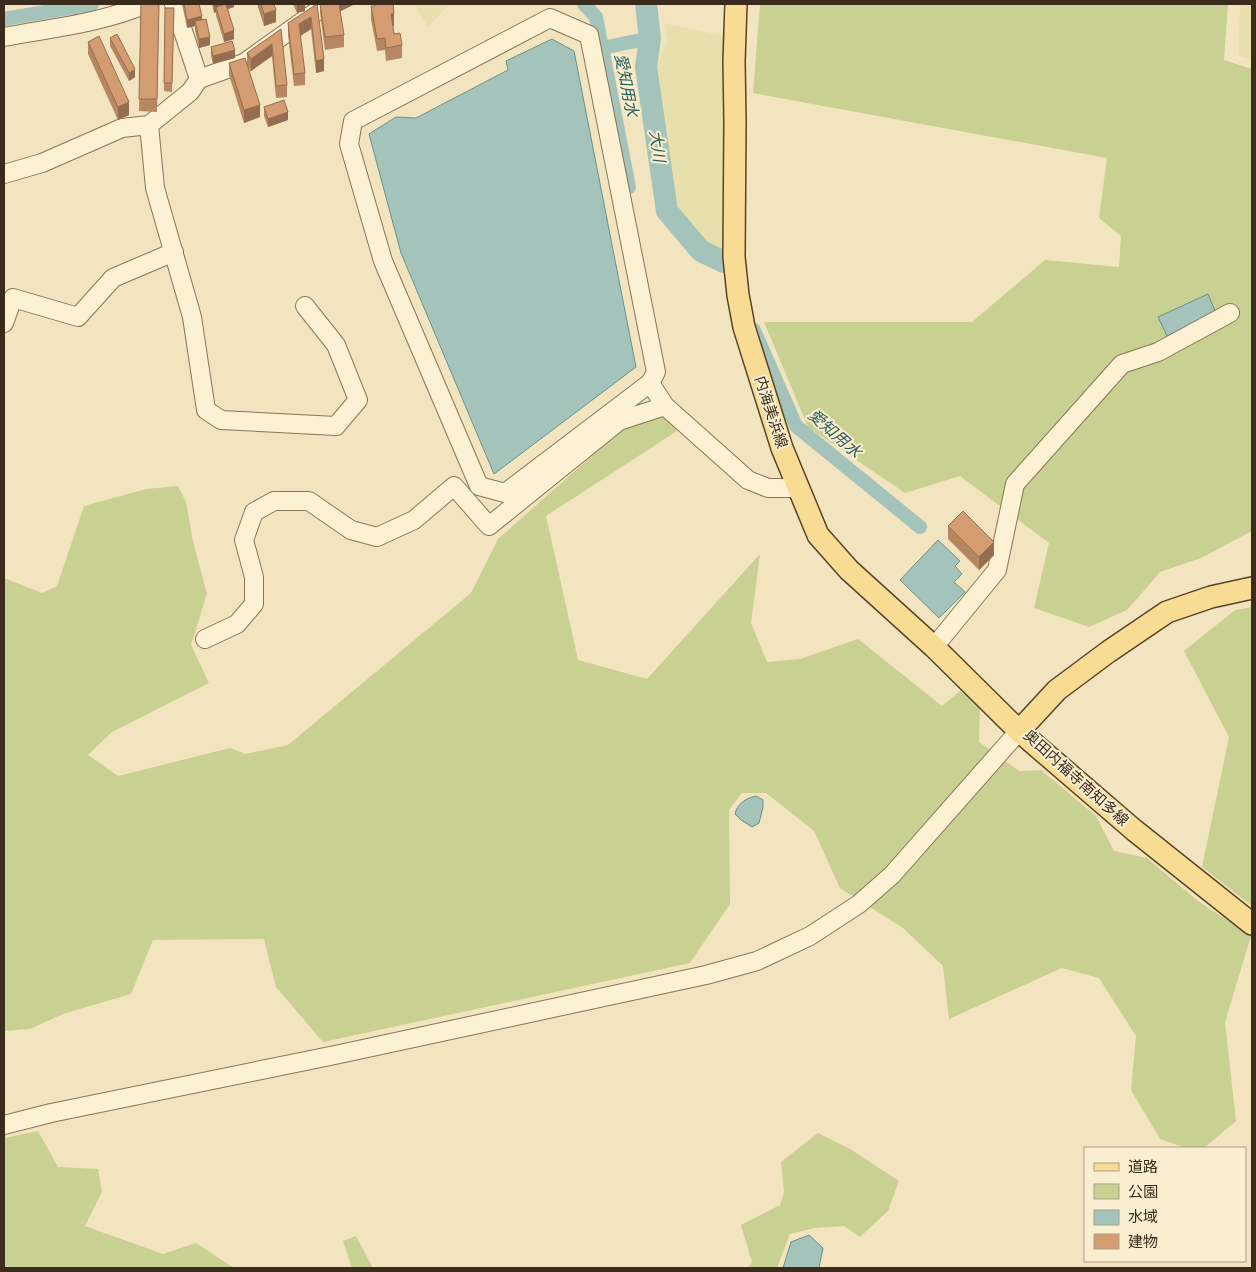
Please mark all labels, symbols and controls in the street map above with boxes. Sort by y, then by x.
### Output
water label: 愛知用水 [610,51,644,120]
water label: 大川 [645,129,671,165]
street label: 内海美浜線 [751,373,793,450]
water label: 愛知用水 [804,404,868,464]
street label: 奥田内福寺南知多線 [1020,725,1134,830]
legend [1084,1147,1246,1262]
text: 道路 [1128,1156,1158,1176]
text: 公園 [1128,1181,1158,1201]
text: 水域 [1128,1206,1158,1226]
text: 建物 [1128,1231,1158,1251]

